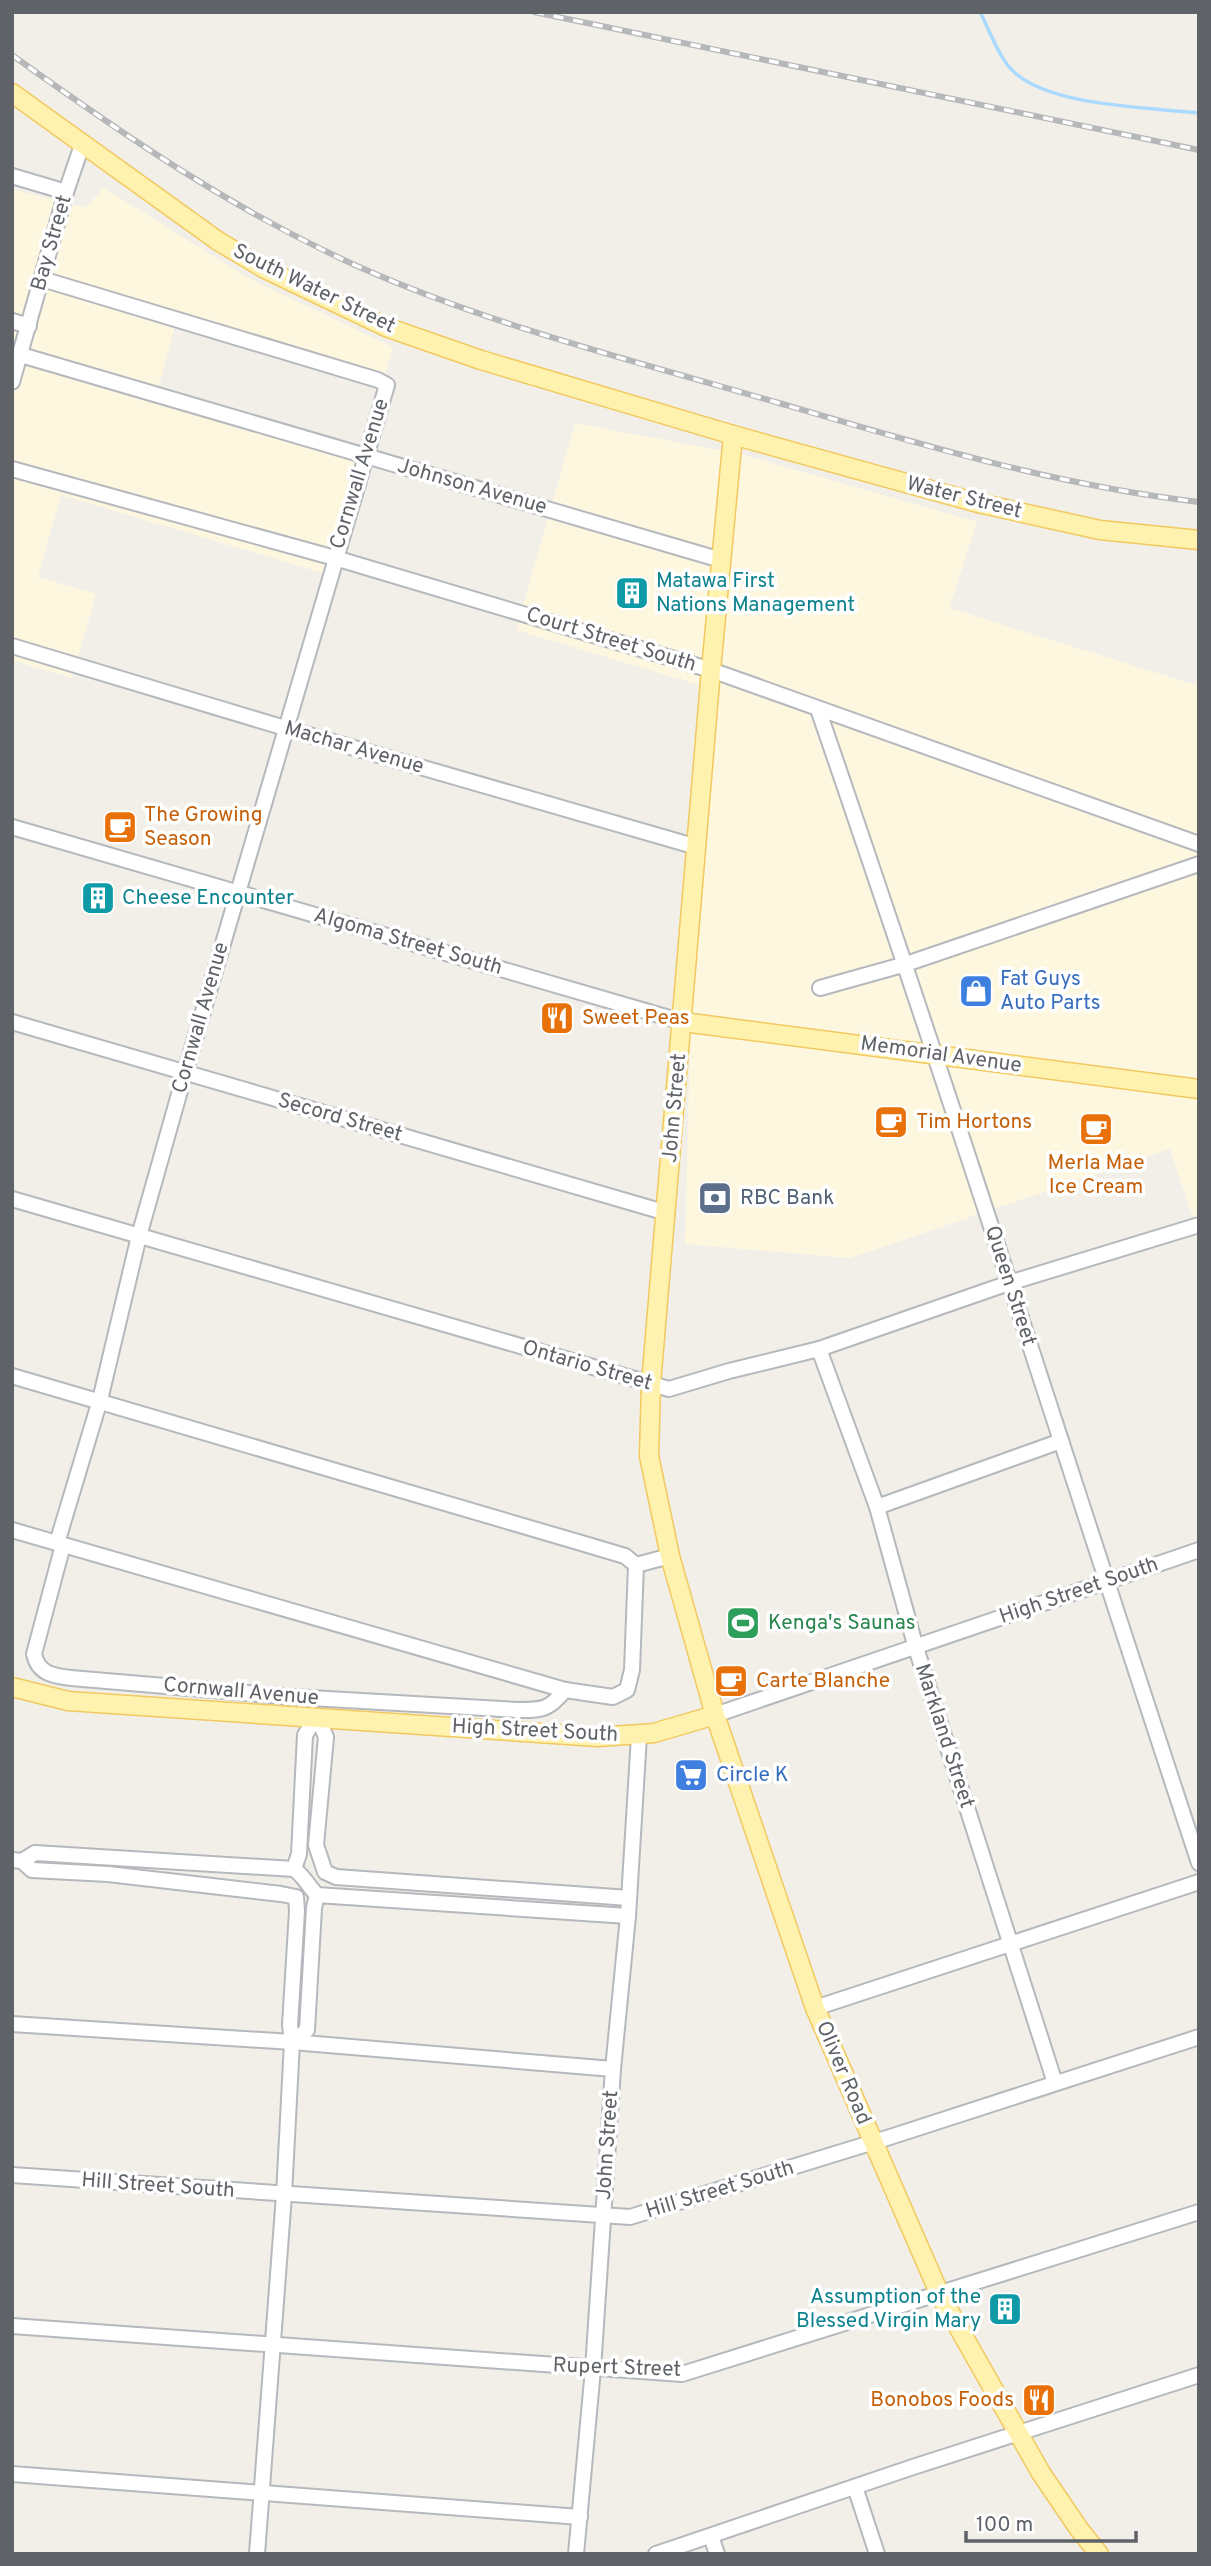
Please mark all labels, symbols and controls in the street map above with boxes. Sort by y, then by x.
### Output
street label: Bay Street [25,192,79,294]
street label: South Water Street [228,238,400,340]
street label: Cornwall Avenue [324,395,396,553]
street label: Johnson Avenue [394,453,550,521]
street label: Water Street [903,471,1025,525]
place label: Matawa First Nations Management [656,568,855,619]
building icon: Matawa First Nations Management [613,574,651,612]
street label: Court Street South [523,601,699,679]
street label: Machar Avenue [281,715,427,781]
place label: The Growing Season [144,802,263,853]
cafe icon: The Growing Season [101,808,139,846]
building icon: Cheese Encounter [79,879,117,917]
place label: Cheese Encounter [122,885,294,912]
street label: Algoma Street South [311,902,505,982]
street label: Cornwall Avenue [167,939,235,1097]
place label: Fat Guys Auto Parts [1000,966,1101,1017]
shop icon: Fat Guys Auto Parts [957,972,995,1010]
restaurant icon: Sweet Peas [538,999,576,1037]
place label: Sweet Peas [582,1005,690,1032]
street label: Memorial Avenue [859,1030,1023,1080]
street label: John Street [657,1052,693,1164]
street label: Secord Street [275,1087,405,1149]
cafe icon: Tim Hortons [872,1103,910,1141]
place label: Tim Hortons [916,1109,1032,1136]
cafe icon: Merla Mae Ice Cream [1077,1110,1115,1148]
place label: Merla Mae Ice Cream [1048,1150,1144,1201]
bank icon: RBC Bank [696,1179,734,1217]
place label: RBC Bank [740,1185,834,1212]
street label: Queen Street [978,1222,1042,1350]
street label: Ontario Street [519,1335,655,1397]
street label: High Street South [996,1551,1162,1631]
sports icon: Kenga's Saunas [724,1604,762,1642]
place label: Kenga's Saunas [768,1610,916,1637]
street label: Markland Street [908,1660,980,1812]
cafe icon: Carte Blanche [712,1662,750,1700]
place label: Carte Blanche [756,1668,890,1695]
street label: Cornwall Avenue [162,1672,320,1712]
street label: High Street South [451,1713,619,1749]
supermarket icon: Circle K [672,1756,710,1794]
place label: Circle K [716,1762,789,1789]
street label: Oliver Road [809,2017,877,2129]
street label: John Street [591,2089,625,2201]
street label: Hill Street South [643,2155,797,2225]
street label: Hill Street South [80,2167,236,2205]
place label: Assumption of the Blessed Virgin Mary [796,2284,981,2335]
building icon: Assumption of the Blessed Virgin Mary [986,2290,1024,2328]
street label: Rupert Street [552,2352,682,2384]
restaurant icon: Bonobos Foods [1020,2381,1058,2419]
place label: Bonobos Foods [870,2387,1014,2414]
scale bar [966,2500,1136,2544]
text: 100 m [976,2512,1033,2539]

